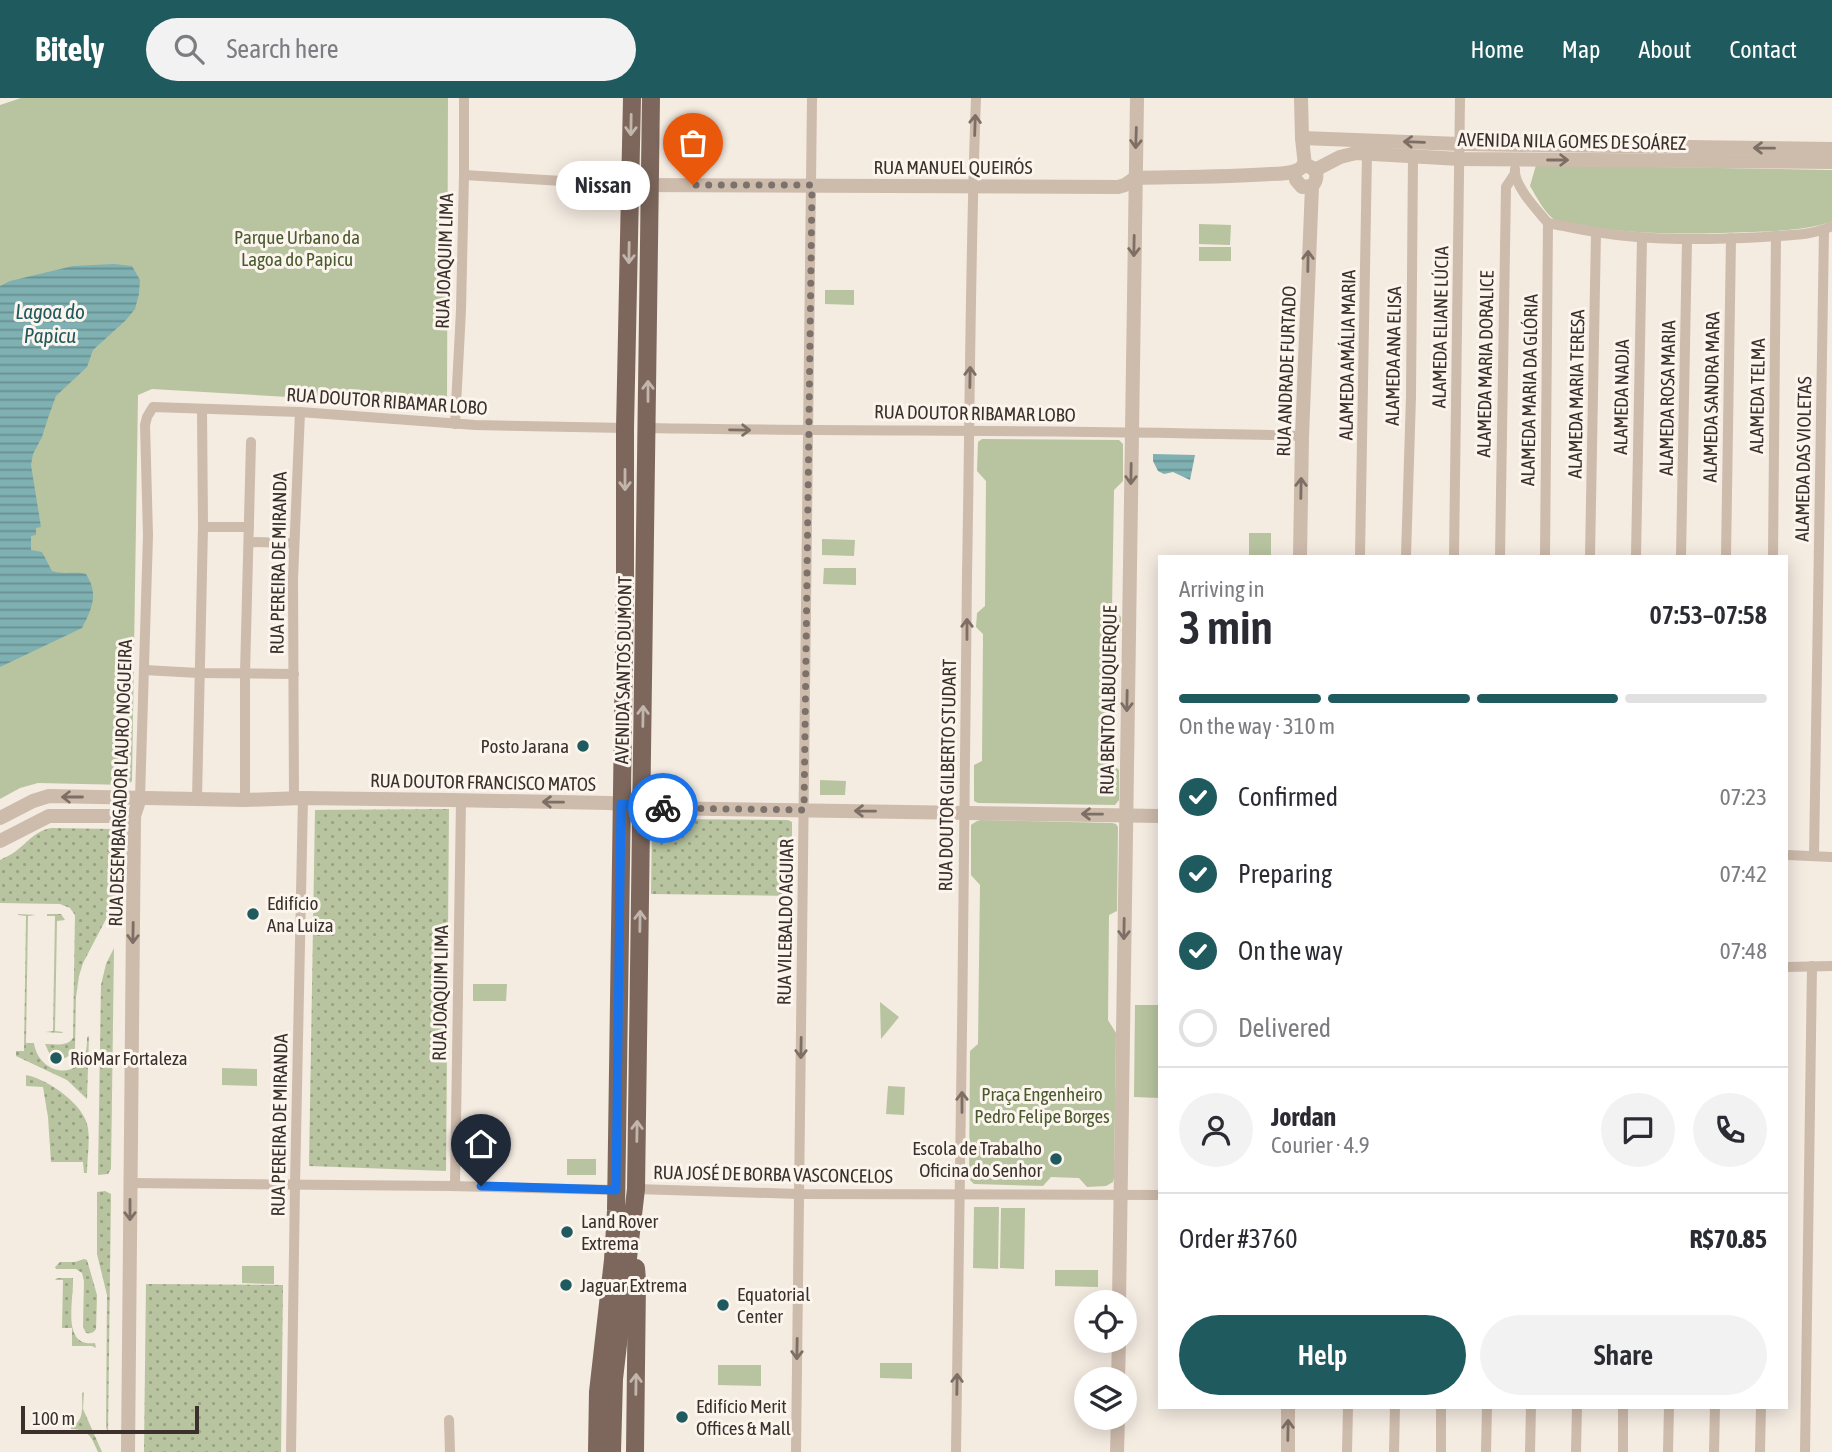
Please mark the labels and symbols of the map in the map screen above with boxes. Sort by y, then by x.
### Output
pin [663,113,723,185]
one-way arrow [625,114,638,137]
one-way arrow [968,114,982,137]
one-way arrow [1129,126,1143,149]
street label: AVENIDA NILA GOMES DE SOÁREZ [1457,128,1687,154]
one-way arrow [1403,136,1426,149]
one-way arrow [1753,141,1776,155]
one-way arrow [1546,153,1569,167]
street label: RUA MANUEL QUEIRÓS [874,156,1032,178]
callout: Nissan [556,160,651,210]
street label: RUA JOAQUIM LIMA [431,192,457,329]
park label: Parque Urbano da Lagoa do Papicu [234,226,360,270]
one-way arrow [1127,234,1141,257]
one-way arrow [622,241,635,264]
street label: ALAMEDA ELIANE LÚCIA [1428,245,1452,408]
one-way arrow [1302,250,1315,273]
street label: ALAMEDA AMÁLIA MARIA [1335,269,1359,440]
street label: ALAMEDA MARIA DORALICE [1472,270,1498,458]
street label: RUA ANDRADE FURTADO [1272,285,1300,457]
street label: ALAMEDA ANA ELISA [1381,285,1405,426]
street label: ALAMEDA MARIA DA GLÓRIA [1516,293,1542,486]
water label: Lagoa do Papicu [15,299,85,347]
street label: ALAMEDA MARIA TERESA [1564,309,1588,479]
street label: ALAMEDA SANDRA MARA [1699,311,1724,483]
street label: ALAMEDA ROSA MARIA [1655,319,1679,476]
street label: ALAMEDA NADJA [1609,338,1633,455]
street label: ALAMEDA TELMA [1745,338,1769,454]
one-way arrow [963,366,977,389]
street label: ALAMEDA DAS VIOLETAS [1791,376,1815,542]
one-way arrow [641,379,655,402]
street label: RUA DOUTOR RIBAMAR LOBO [286,383,488,419]
street label: RUA DOUTOR RIBAMAR LOBO [874,400,1076,426]
one-way arrow [729,423,752,436]
one-way arrow [1124,462,1138,485]
one-way arrow [618,469,632,492]
street label: RUA PEREIRA DE MIRANDA [265,471,291,655]
one-way arrow [1295,477,1308,500]
street label: AVENIDA SANTOS DUMONT [610,575,636,764]
street label: RUA BENTO ALBUQUERQUE [1095,605,1121,795]
one-way arrow [960,618,974,641]
street label: RUA DESEMBARGADOR LAURO NOGUEIRA [104,638,136,927]
street label: RUA DOUTOR GILBERTO STUDART [934,658,960,891]
one-way arrow [1120,689,1134,712]
one-way arrow [636,705,650,728]
place label: Posto Jarana [480,735,569,757]
marker: Posto Jarana [575,738,591,754]
street label: RUA DOUTOR FRANCISCO MATOS [370,769,596,795]
courier [628,773,698,843]
one-way arrow [61,790,84,804]
one-way arrow [542,795,565,809]
one-way arrow [853,804,876,818]
one-way arrow [1081,808,1104,821]
street label: RUA VILEBALDO AGUIAR [773,838,797,1005]
place label: Edifício Ana Luiza [267,892,334,936]
marker: Edifício Ana Luiza [245,906,261,922]
one-way arrow [633,910,647,933]
one-way arrow [1117,917,1131,940]
one-way arrow [126,922,140,945]
street label: RUA JOAQUIM LIMA [428,924,452,1061]
street label: RUA PEREIRA DE MIRANDA [266,1033,292,1217]
one-way arrow [794,1036,807,1059]
place label: RioMar Fortaleza [70,1047,188,1069]
marker: RioMar Fortaleza [48,1050,64,1066]
park label: Praça Engenheiro Pedro Felipe Borges [974,1083,1110,1127]
one-way arrow [955,1090,969,1113]
pin [451,1114,511,1186]
one-way arrow [630,1120,644,1143]
place label: Escola de Trabalho Oficina do Senhor [912,1137,1042,1181]
marker: Escola de Trabalho Oficina do Senhor [1048,1151,1064,1167]
street label: RUA JOSÉ DE BORBA VASCONCELOS [653,1161,893,1187]
one-way arrow [123,1198,137,1221]
place label: Land Rover Extrema [581,1210,659,1254]
marker: Land Rover Extrema [559,1224,575,1240]
place label: Jaguar Extrema [580,1274,687,1296]
marker: Jaguar Extrema [558,1277,574,1293]
place label: Equatorial Center [737,1283,810,1327]
marker: Equatorial Center [715,1297,731,1313]
one-way arrow [790,1337,804,1360]
one-way arrow [629,1373,643,1396]
one-way arrow [950,1373,964,1396]
place label: Edifício Merit Offices & Mall [696,1395,791,1439]
scale bar [21,1403,200,1435]
marker: Edifício Merit Offices & Mall [674,1409,690,1425]
one-way arrow [1281,1418,1295,1441]

